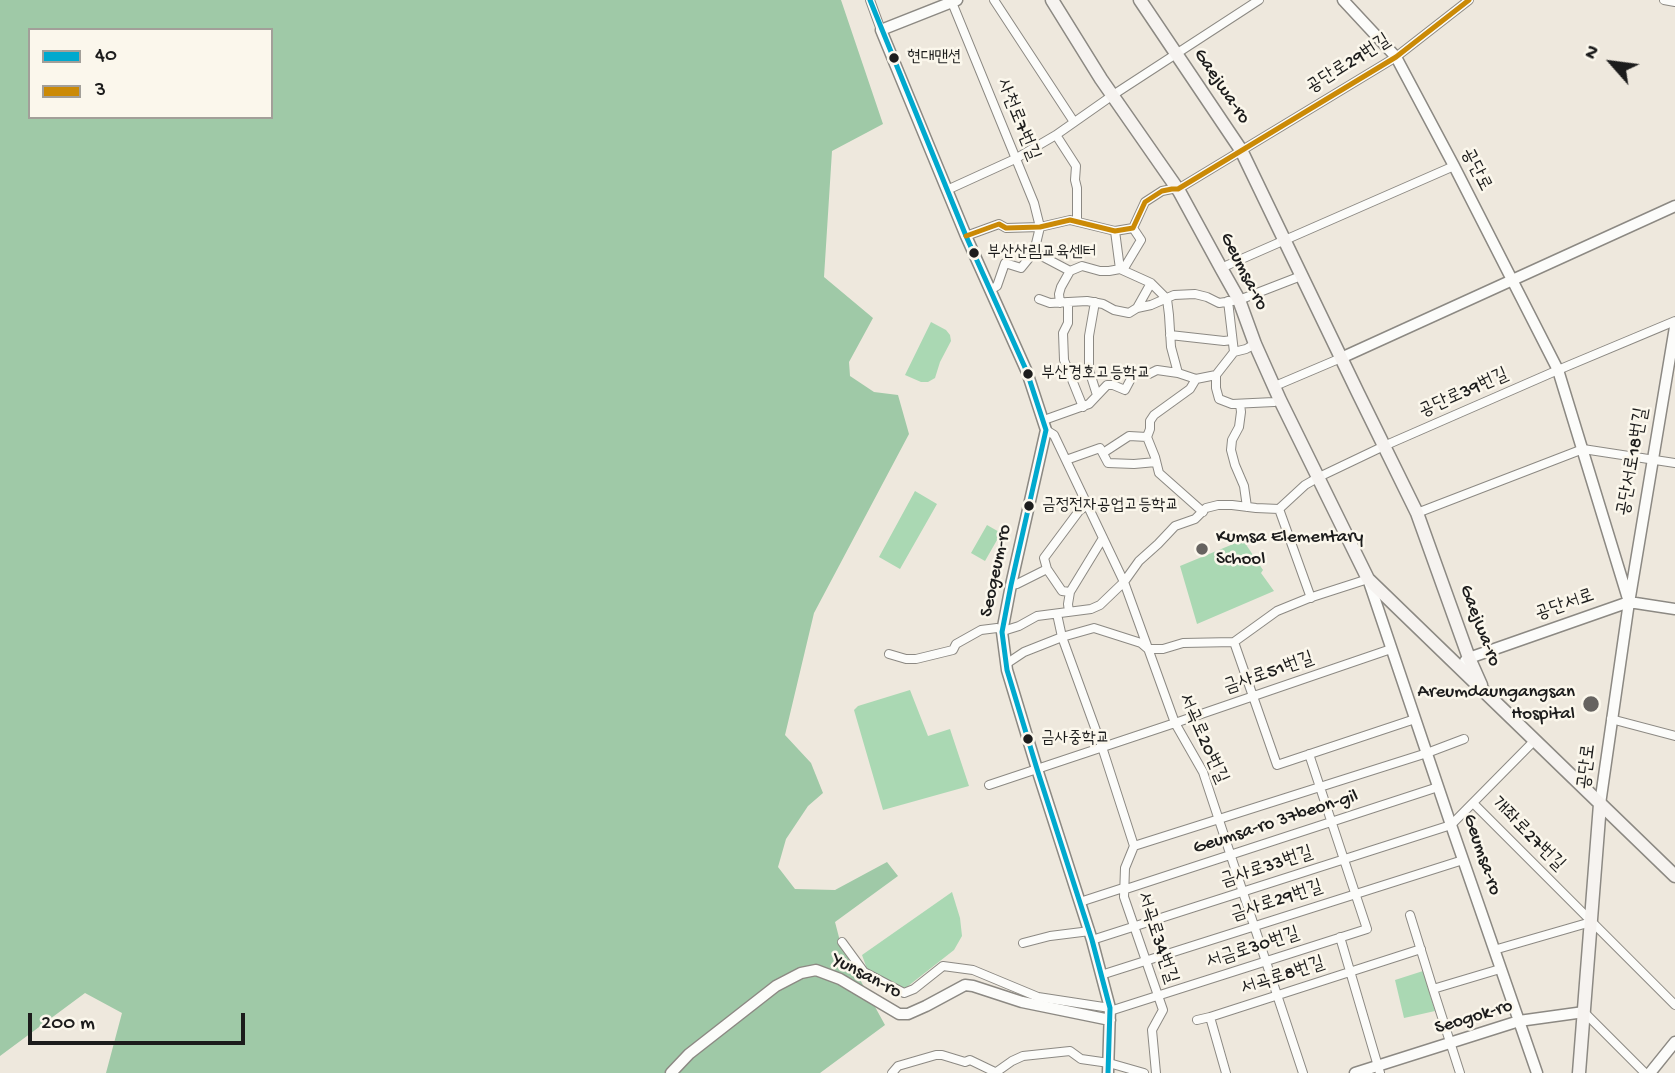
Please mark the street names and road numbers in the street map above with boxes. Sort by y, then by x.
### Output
street label: 공단로29번길 [1303,30,1395,100]
street label: Gaejwa-ro [1188,45,1254,129]
street label: 사천로7번길 [990,76,1044,164]
street label: 공단로 [1454,144,1496,196]
street label: Geumsa-ro [1214,229,1272,315]
street label: 공단로39번길 [1416,364,1512,424]
street label: 공단서로18번길 [1613,406,1655,518]
street label: Seogeum-ro [976,523,1018,619]
street label: Gaejwa-ro [1453,582,1505,670]
street label: 공단서로 [1532,585,1598,627]
street label: 금사로51번길 [1221,648,1317,700]
street label: 서곡로20번길 [1172,690,1232,788]
street label: 공단로 [1574,743,1602,791]
street label: Geumsa-ro 37beon-gil [1191,786,1361,860]
street label: 개좌로27번길 [1485,793,1569,877]
street label: Geumsa-ro [1456,811,1506,899]
street label: 금사로33번길 [1218,842,1316,894]
street label: 금사로29번길 [1228,876,1326,928]
street label: 서곡로34번길 [1130,889,1182,987]
street label: 서금로30번길 [1203,923,1303,975]
street label: Yunsan-ro [827,949,905,1005]
street label: 서곡로8번길 [1238,953,1328,1001]
street label: Seogok-ro [1432,995,1516,1041]

